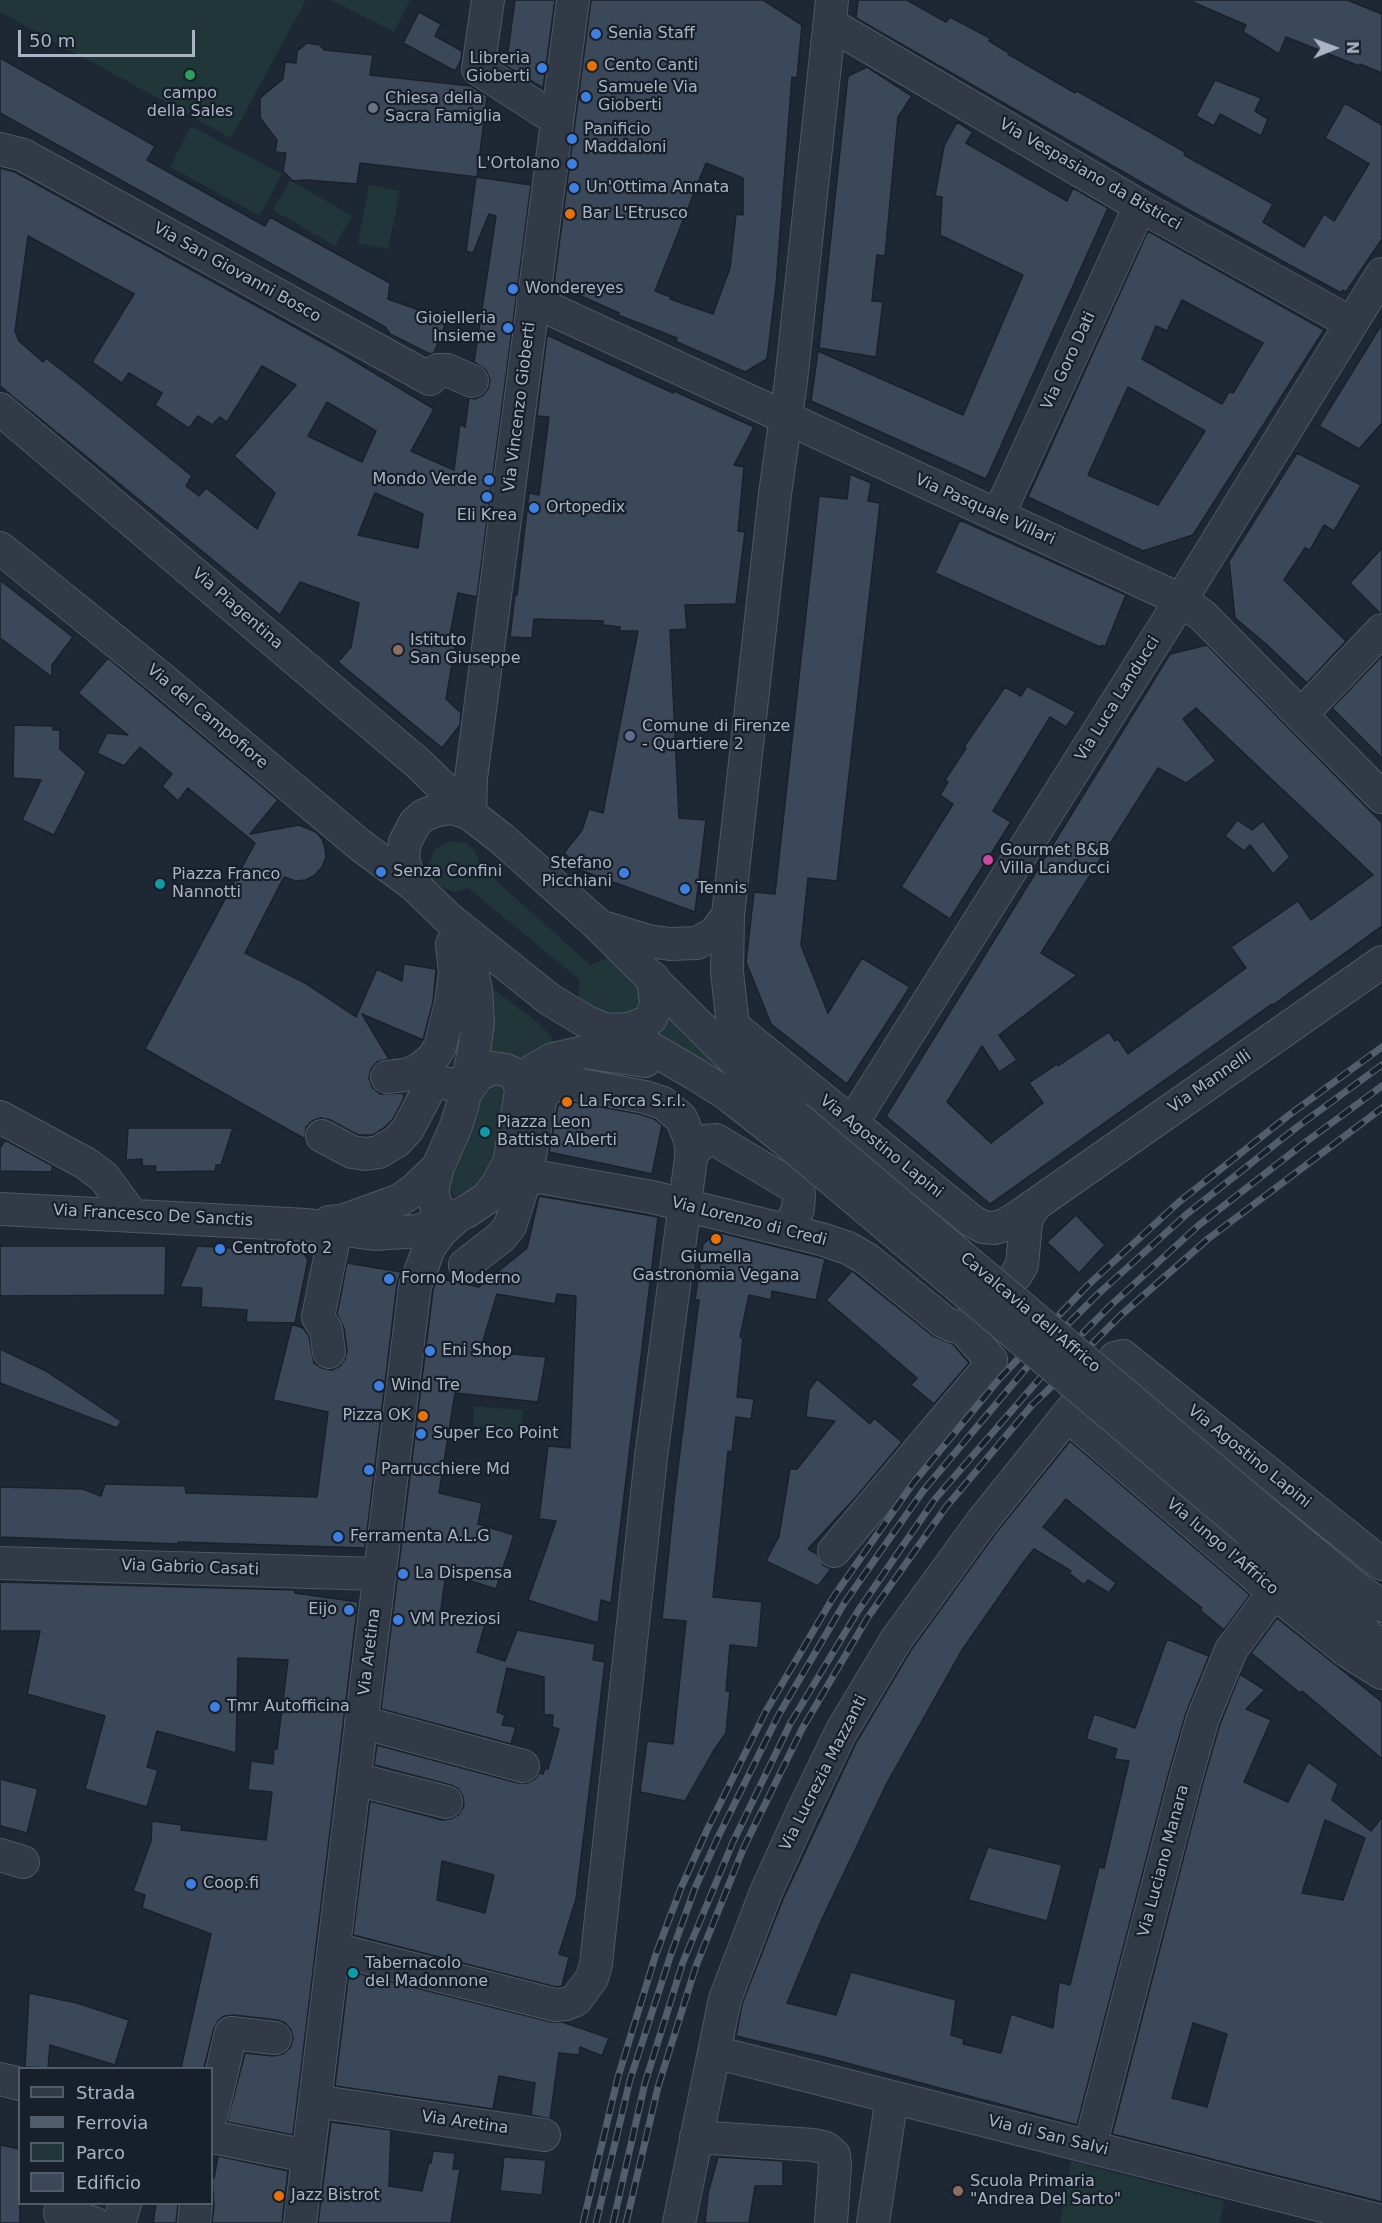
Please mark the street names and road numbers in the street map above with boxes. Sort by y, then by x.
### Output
street label: Via Vespasiano da Bisticci [996,115,1184,235]
street label: Via San Giovanni Bosco [150,219,324,327]
street label: Via Goro Dati [1038,309,1100,413]
street label: Via Vincenzo Gioberti [500,321,540,493]
street label: Via Pasquale Villari [912,470,1058,550]
street label: Via Piagentina [188,564,286,654]
street label: Via Luca Landucci [1072,633,1164,765]
street label: Via del Campofiore [143,661,271,773]
street label: Via Mannelli [1165,1046,1255,1118]
street label: Via Agostino Lapini [816,1091,946,1203]
street label: Via Lorenzo di Credi [669,1193,829,1251]
street label: Via Francesco De Sanctis [52,1201,254,1231]
street label: Cavalcavia dell'Affrico [956,1249,1104,1377]
street label: Via Agostino Lapini [1184,1401,1314,1513]
street label: Via lungo l'Affrico [1162,1495,1282,1599]
street label: Via Gabrio Casati [121,1556,259,1580]
street label: Via Aretina [355,1607,385,1697]
street label: Via Lucrezia Mazzanti [776,1692,872,1854]
street label: Via Luciano Manara [1134,1783,1194,1939]
street label: Via Aretina [420,2107,510,2139]
street label: Via di San Salvi [986,2112,1110,2160]

